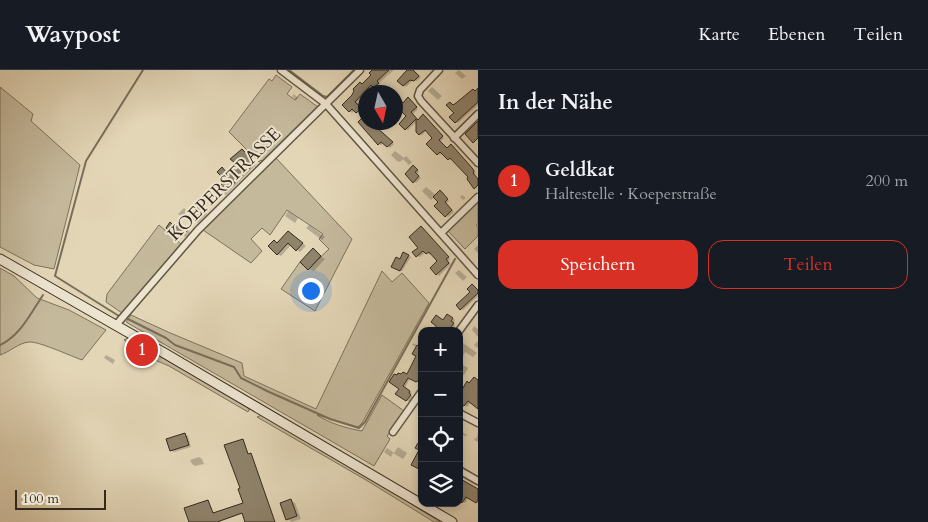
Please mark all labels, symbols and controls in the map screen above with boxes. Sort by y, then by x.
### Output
text: Waypost [25,18,120,51]
text: Karte [698,22,740,47]
text: Ebenen [768,22,826,47]
text: Teilen [854,22,903,47]
north arrow [358,85,403,130]
text: In der Nähe [498,88,613,117]
street label: KOEPERSTRASSE [162,122,287,247]
text: Geldkat [545,157,614,183]
text: 1 [510,170,518,192]
text: 200 m [866,170,908,192]
text: Haltestelle · Koeperstraße [545,183,717,205]
button: Speichern [498,240,698,289]
button: Teilen [708,240,908,289]
your location [298,278,324,304]
map controls [418,327,463,507]
button: + [418,327,463,372]
pin: 1 [126,331,158,369]
button: − [418,372,463,417]
button: locate [418,417,463,462]
button: layers [418,462,463,507]
scale bar [15,487,106,510]
text: 100 m [22,489,59,508]

